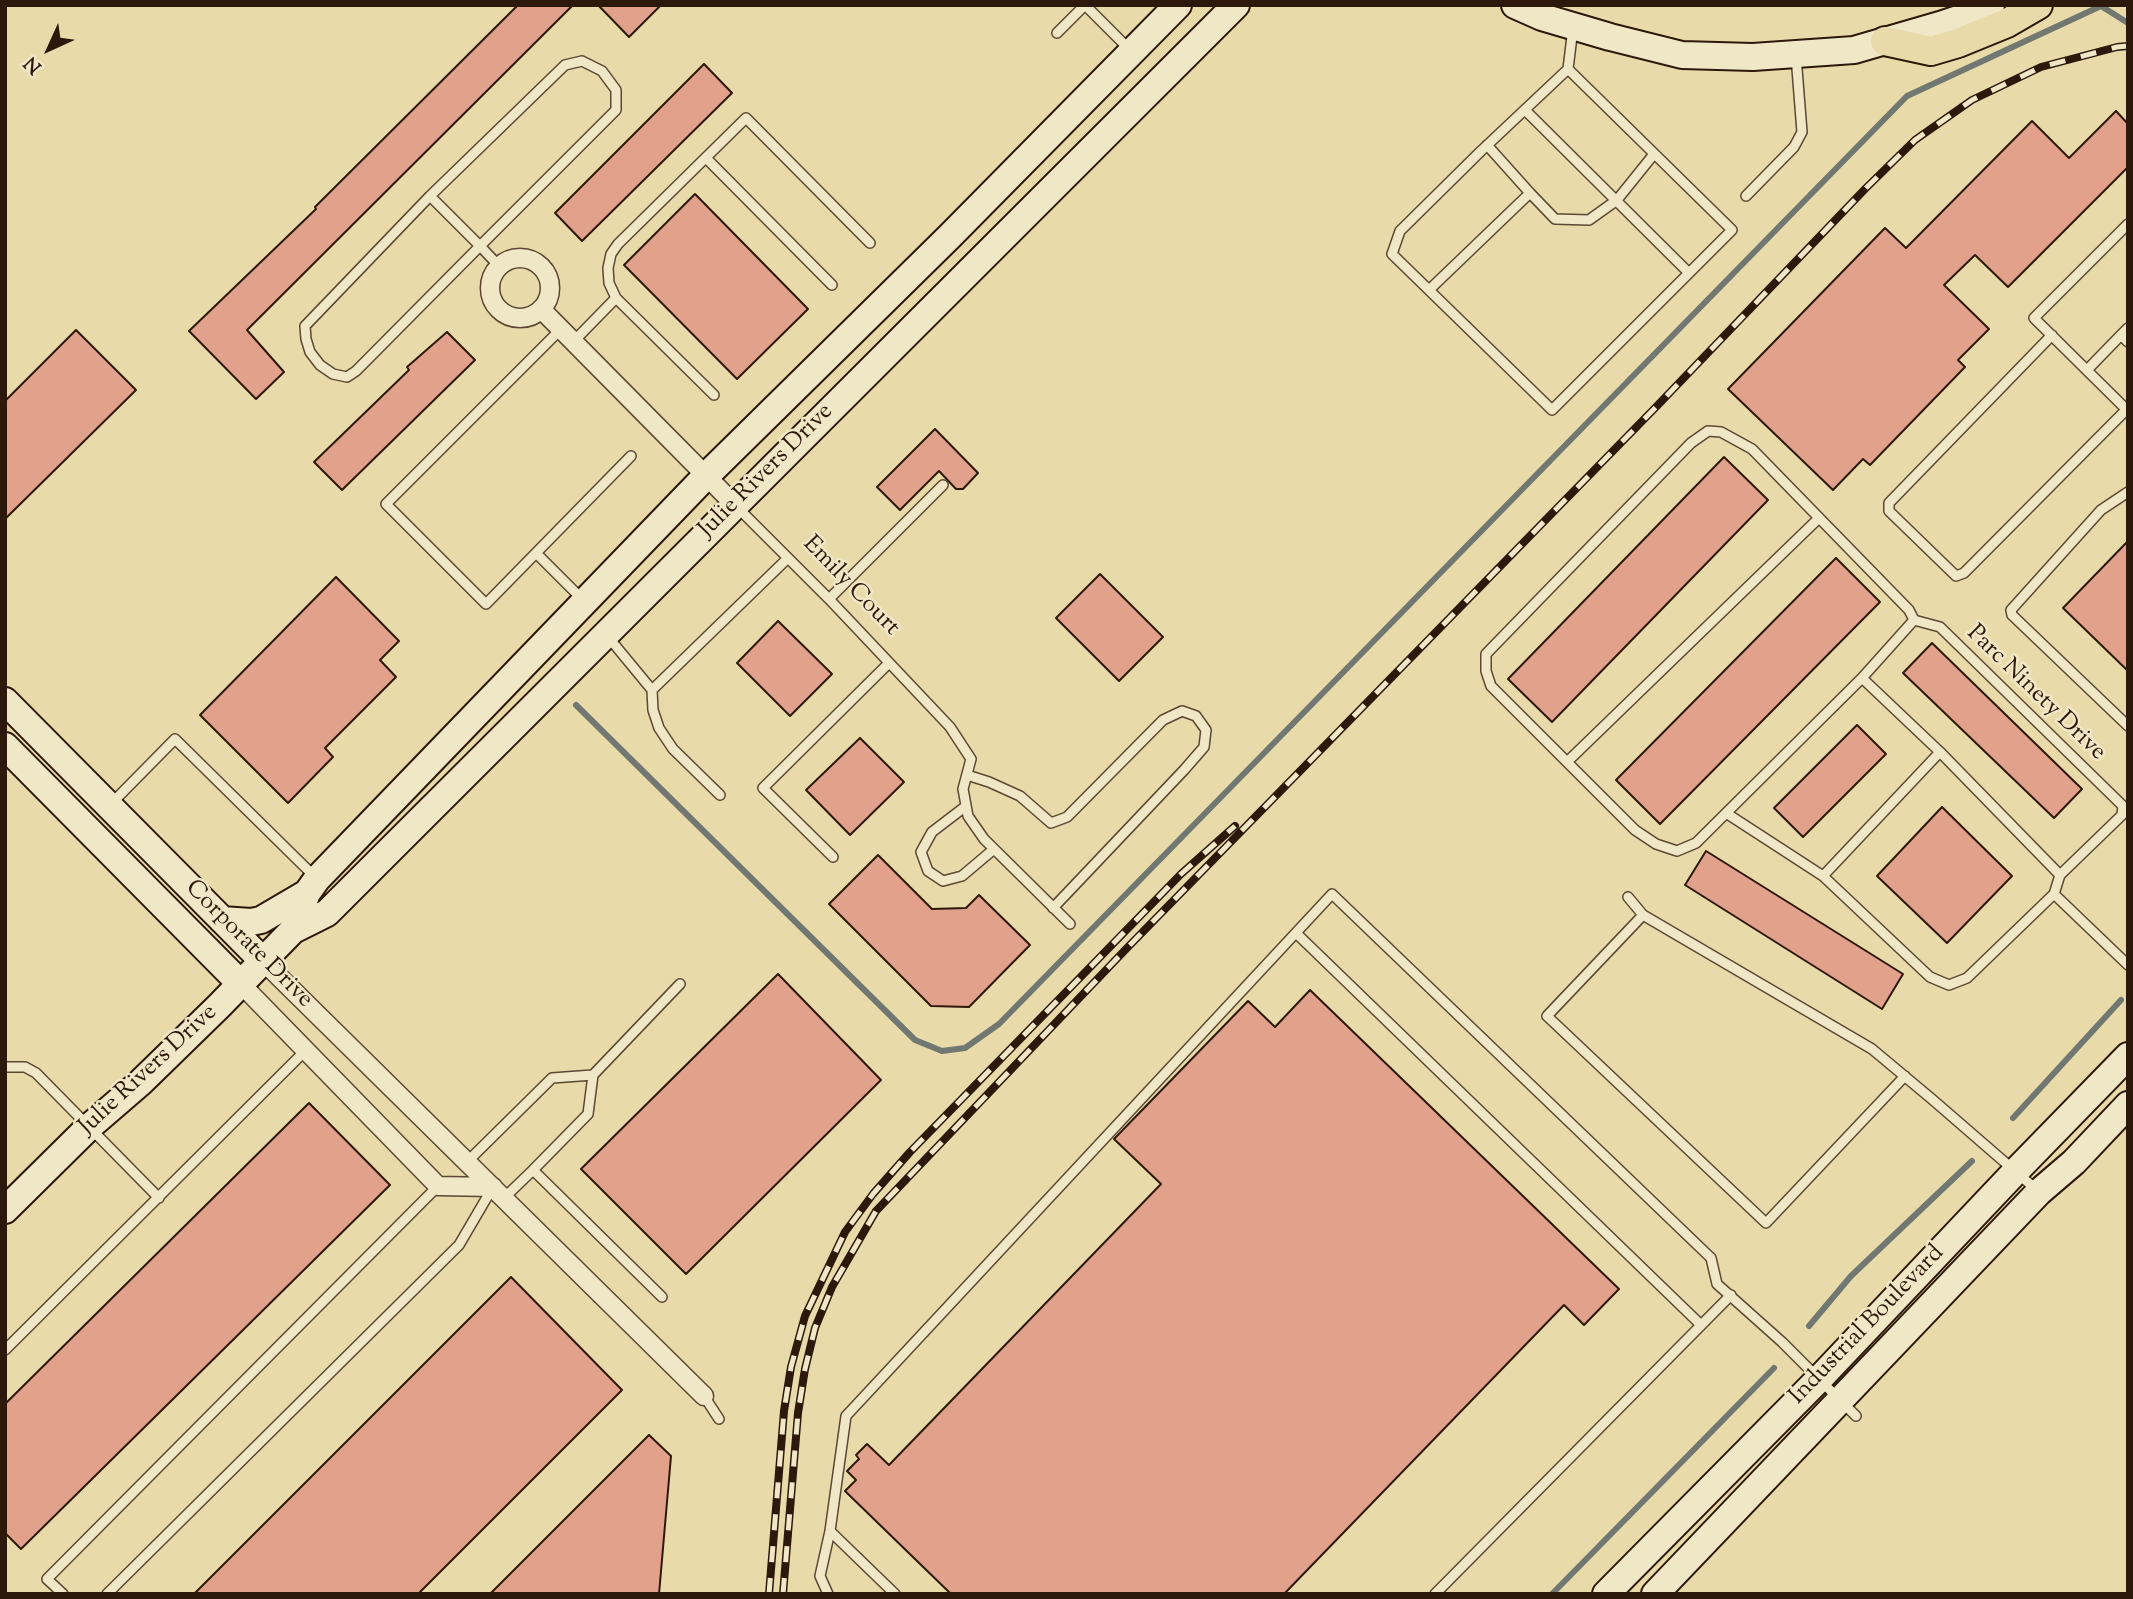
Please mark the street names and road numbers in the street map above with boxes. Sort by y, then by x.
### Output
street label: Julie Rivers Drive [694,399,840,545]
street label: Emily Court [795,531,905,643]
street label: Parc Ninety Drive [1959,620,2111,768]
street label: Corporate Drive [178,875,318,1015]
street label: Julie Rivers Drive [74,1000,224,1142]
street label: Industrial Boulevard [1785,1240,1951,1412]

